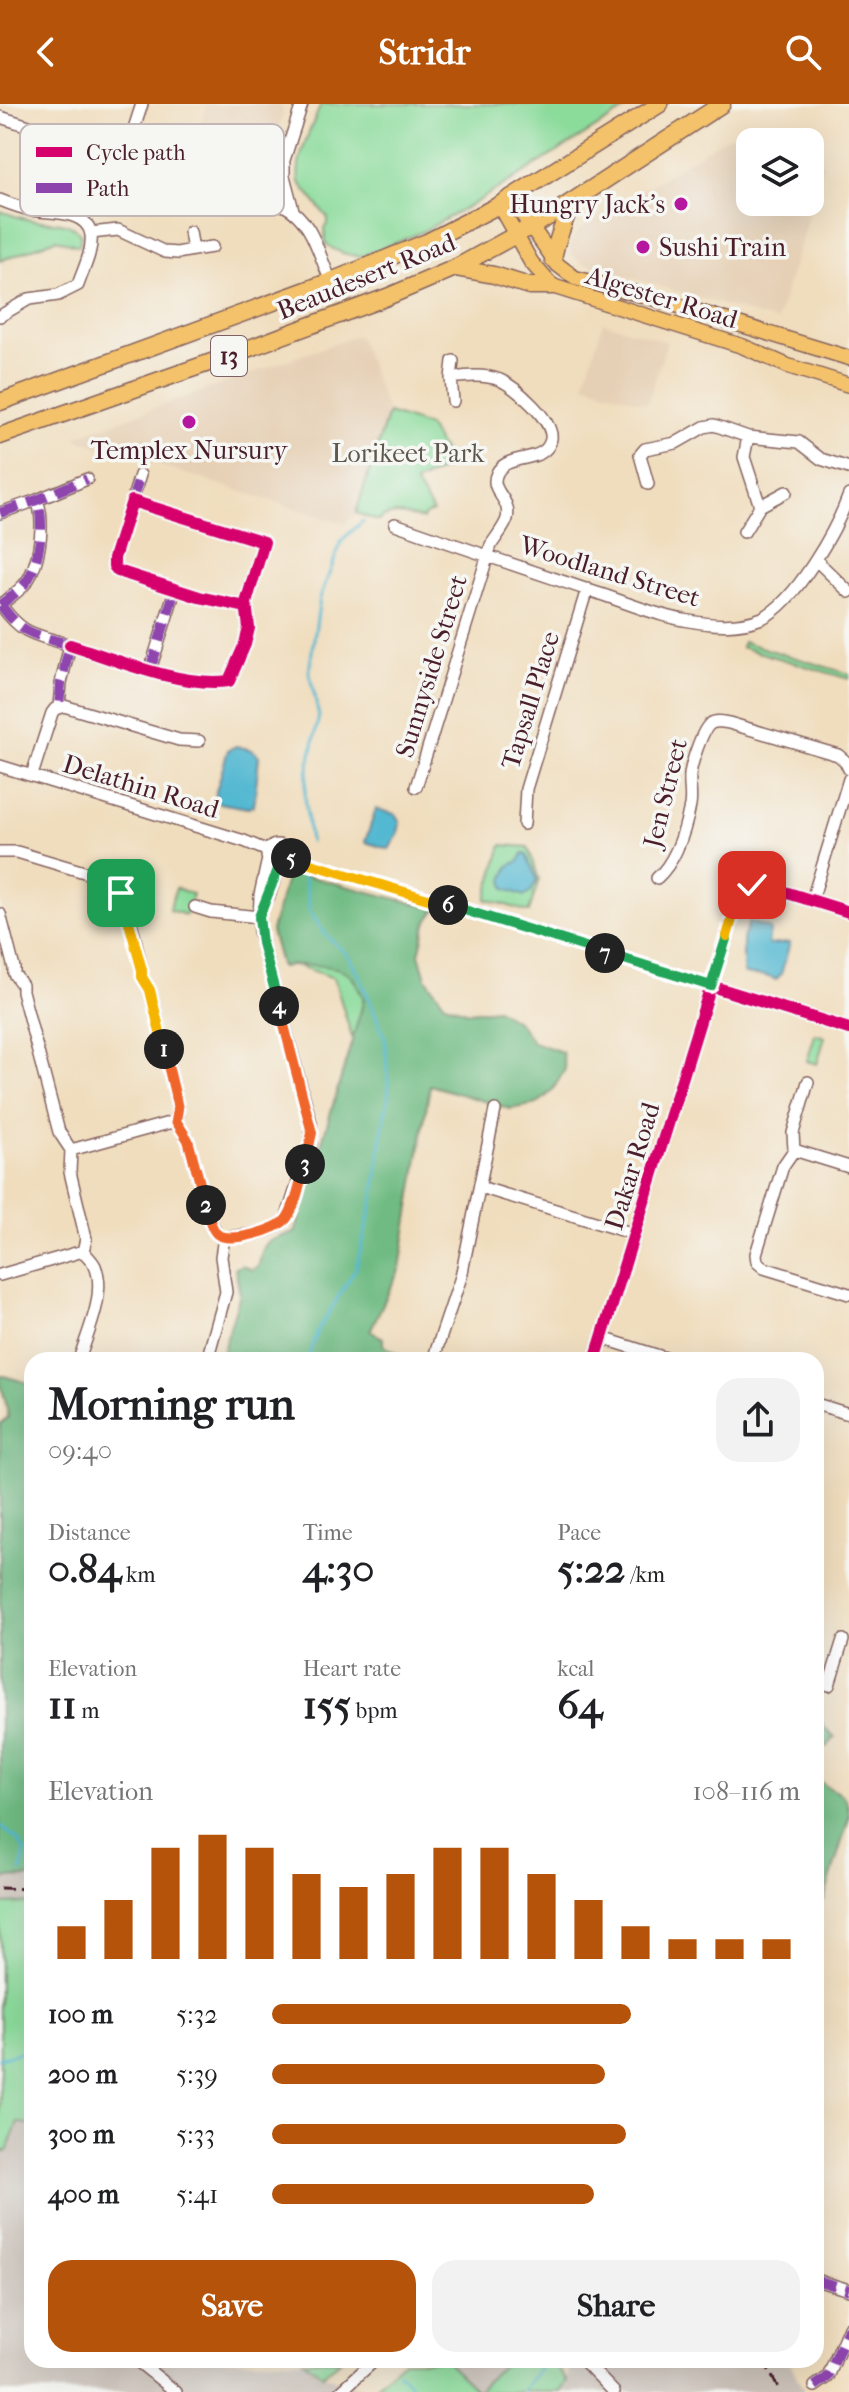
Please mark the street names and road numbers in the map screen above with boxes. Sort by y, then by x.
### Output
street label: Beaudesert Road [272,226,461,326]
street label: Algester Road [581,259,742,335]
road number: 13 [211,336,247,376]
street label: Woodland Street [515,529,704,614]
street label: Sunnyside Street [389,570,474,761]
street label: Tapsall Place [495,627,566,773]
street label: Jen Street [636,735,694,853]
street label: Delathin Road [59,748,224,825]
street label: Dakar Road [598,1098,667,1234]

